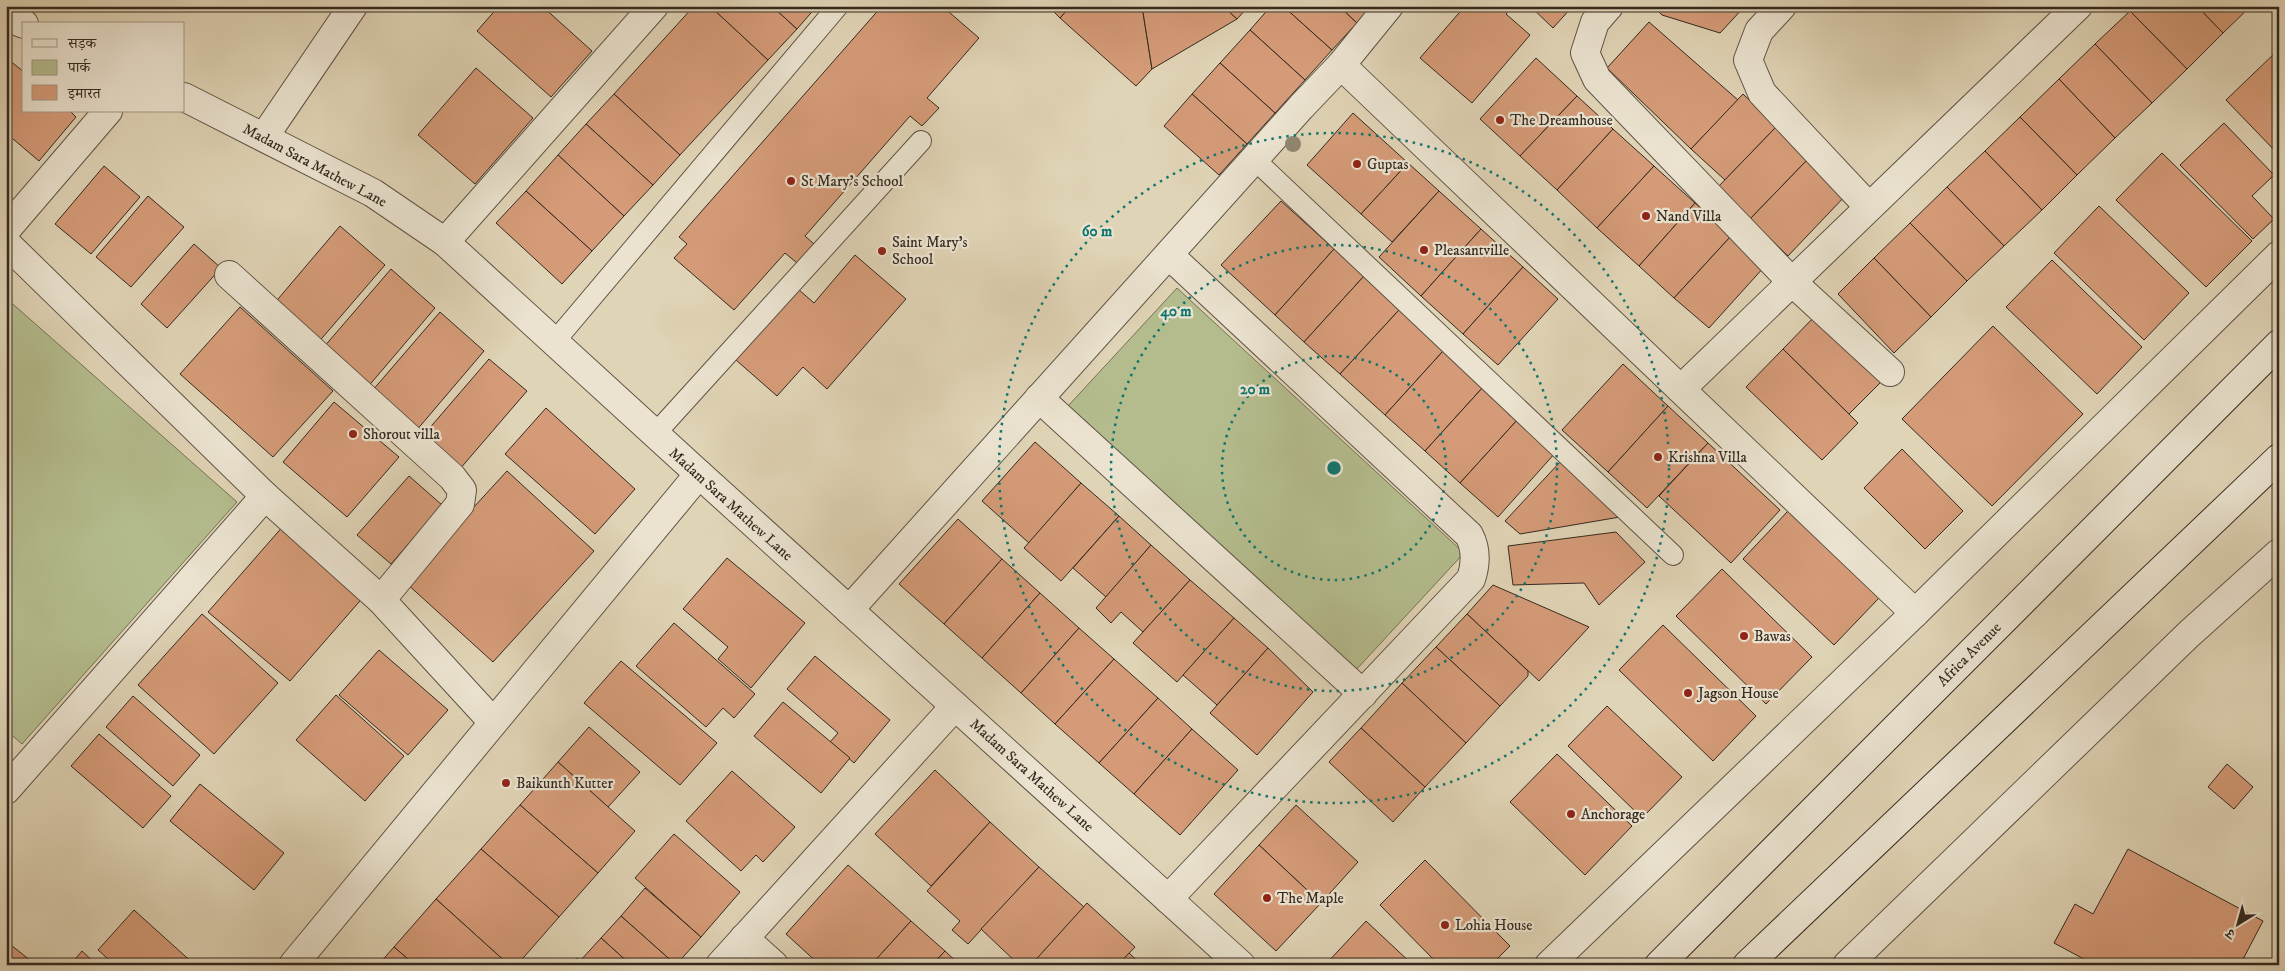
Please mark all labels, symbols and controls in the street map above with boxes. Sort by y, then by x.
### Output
legend [22,22,185,112]
text: सड़क [67,34,97,53]
text: पार्क [67,58,91,77]
text: इमारत [67,84,102,103]
place label: The Dreamhouse [1510,111,1613,130]
marker: The Dreamhouse [1494,114,1506,126]
street label: Madam Sara Mathew Lane [239,119,390,212]
place label: Guptas [1367,155,1408,174]
marker: Guptas [1351,158,1363,170]
place label: St Mary's School [801,172,903,191]
marker: St Mary's School [785,175,797,187]
place label: Nand Villa [1656,207,1722,226]
marker: Nand Villa [1640,210,1652,222]
text: 60 m [1082,222,1113,241]
place label: Saint Mary's School [892,233,968,269]
place label: Pleasantville [1434,241,1509,260]
marker: Pleasantville [1418,244,1430,256]
marker: Saint Mary's School [876,245,888,257]
text: 40 m [1159,302,1192,321]
text: 20 m [1240,380,1271,399]
place label: Shorout villa [363,425,441,444]
marker: Shorout villa [347,428,359,440]
street label: Madam Sara Mathew Lane [665,444,797,565]
place label: Krishna Villa [1668,448,1748,467]
marker: Krishna Villa [1652,451,1664,463]
centre of rings [1325,459,1343,477]
street label: Africa Avenue [1933,618,2005,690]
place label: Bawas [1754,627,1791,646]
marker: Bawas [1738,630,1750,642]
place label: Jagson House [1696,684,1779,703]
marker: Jagson House [1682,687,1694,699]
street label: Madam Sara Mathew Lane [966,715,1098,836]
place label: Baikunth Kutter [516,774,613,793]
marker: Baikunth Kutter [500,777,512,789]
place label: Anchorage [1581,805,1645,824]
marker: Anchorage [1565,808,1577,820]
place label: The Maple [1277,889,1344,908]
marker: The Maple [1261,892,1273,904]
north arrow [2212,898,2262,948]
place label: Lohia House [1455,916,1532,935]
marker: Lohia House [1439,919,1451,931]
text: उ [2222,924,2240,944]

